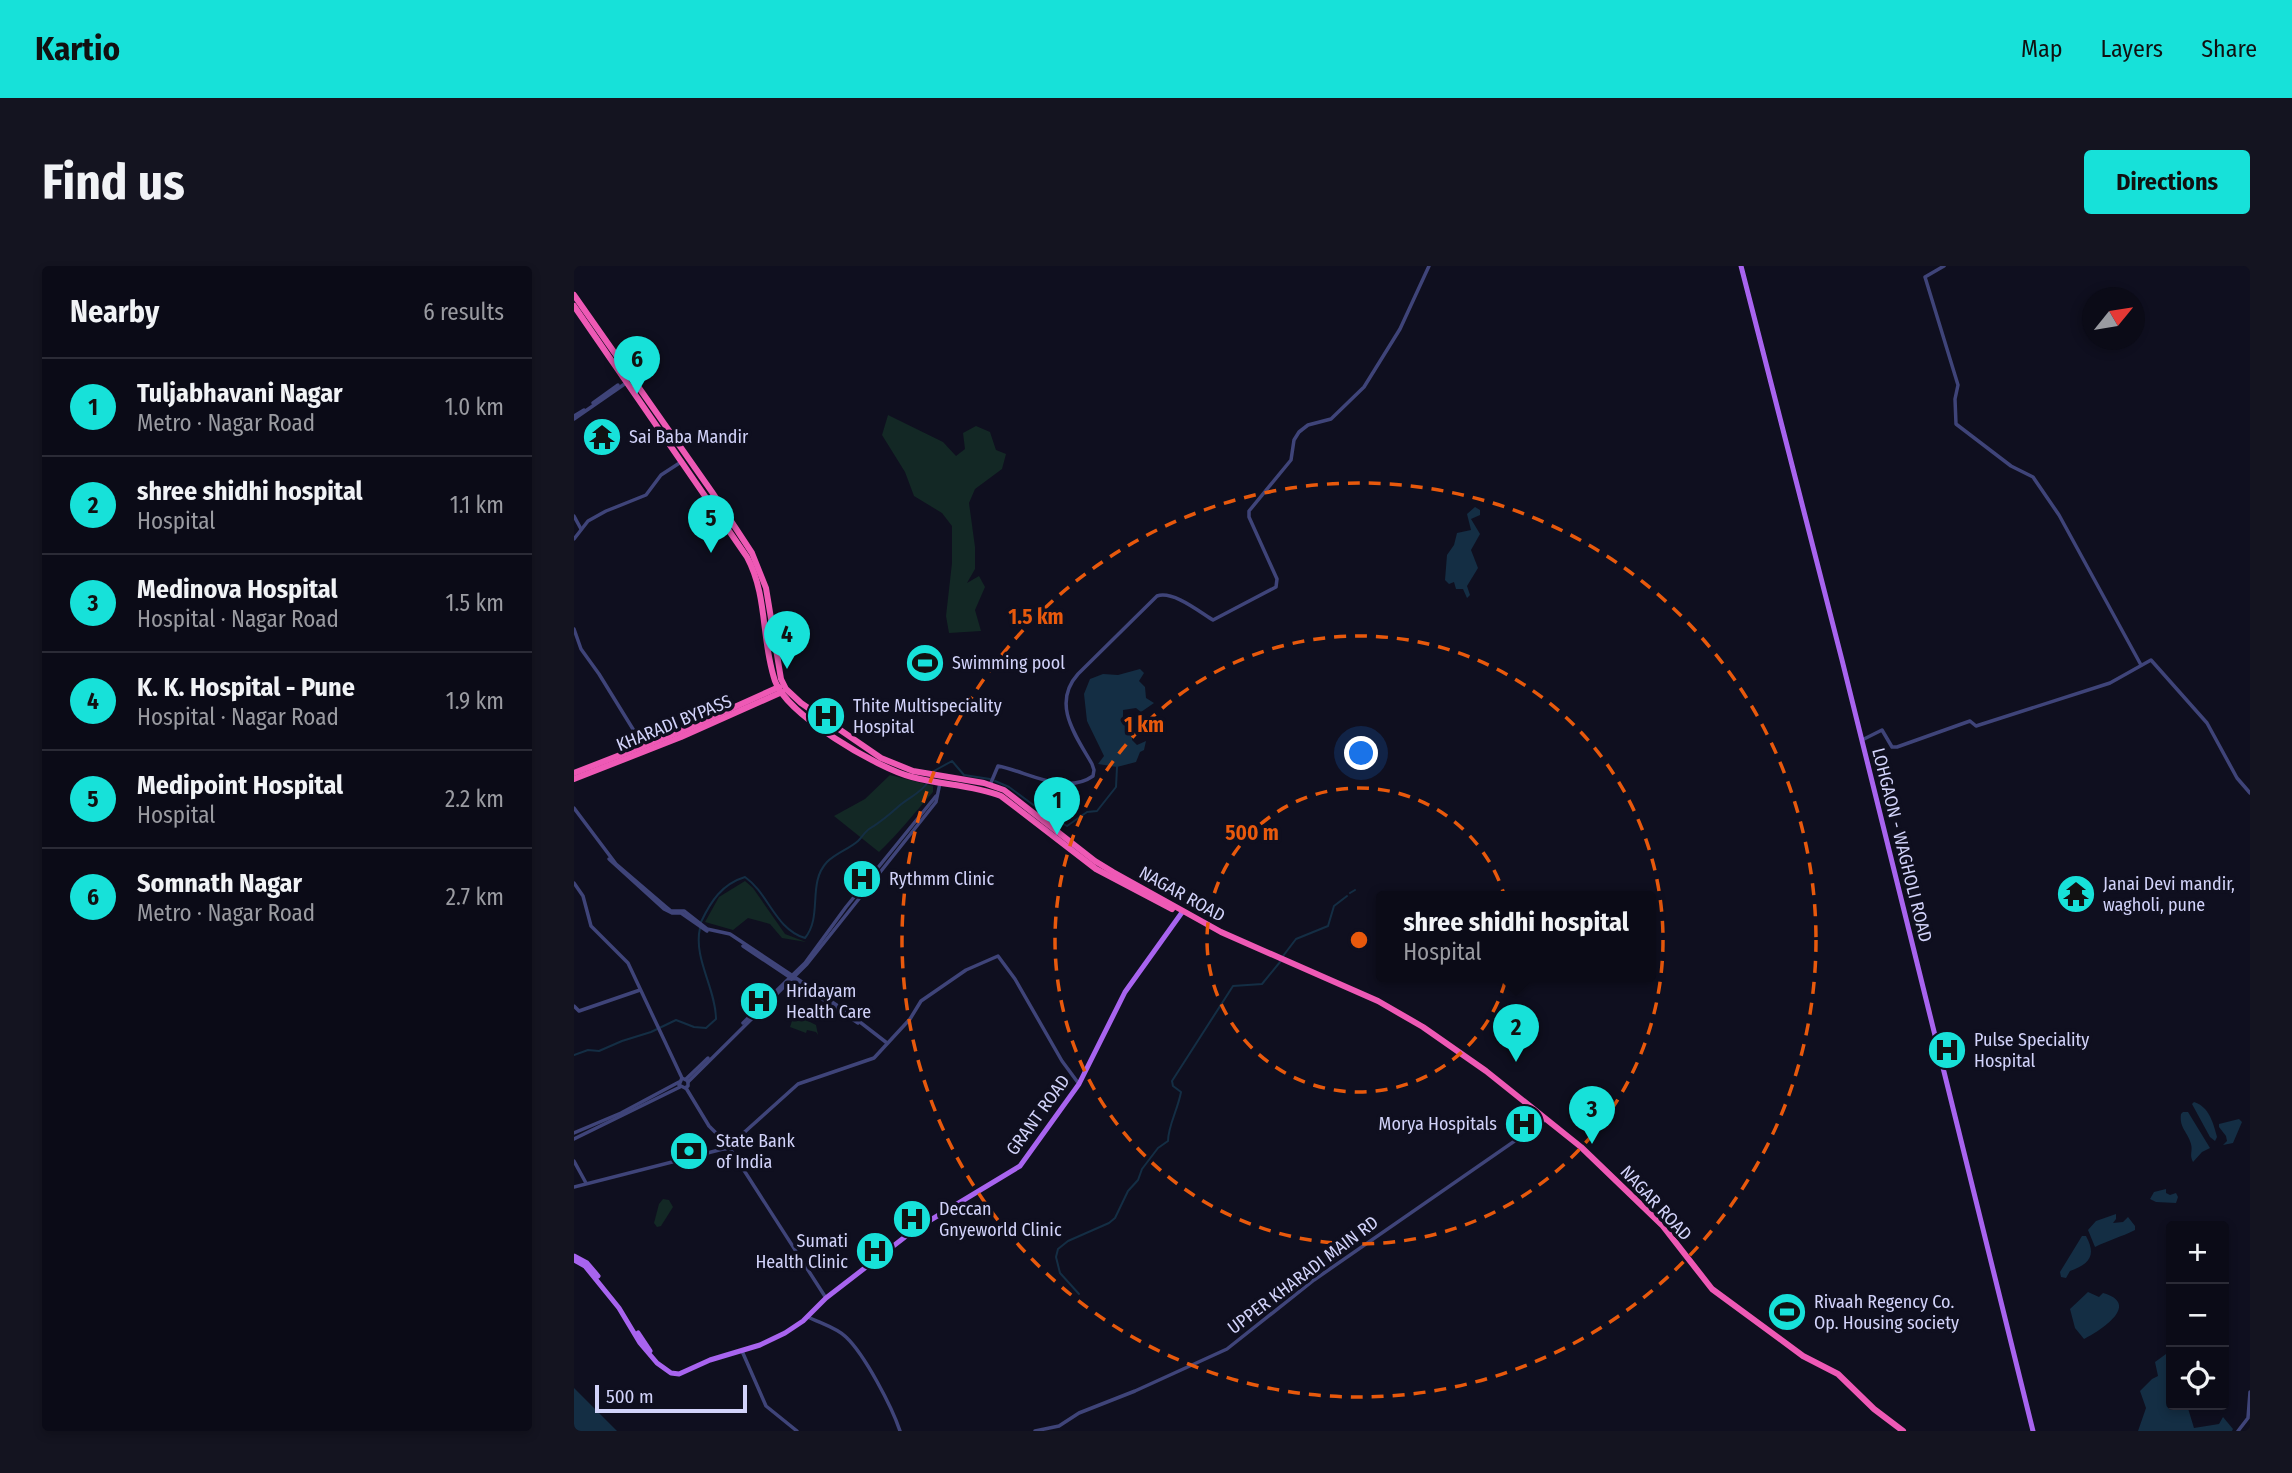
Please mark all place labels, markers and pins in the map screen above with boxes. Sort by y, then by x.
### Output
pin: 6 [614,336,660,394]
temple icon: Sai Baba Mandir [581,416,623,458]
place label: Sai Baba Mandir [629,426,749,448]
pin: 5 [688,495,734,553]
pin: 4 [764,611,810,669]
sports icon: Swimming pool [904,642,946,684]
place label: Swimming pool [952,652,1065,674]
hospital icon: Thite Multispeciality Hospital [805,695,847,737]
place label: Thite Multispeciality Hospital [853,695,1002,738]
pin: 1 [1034,777,1080,835]
hospital icon: Rythmm Clinic [841,858,883,900]
place label: Rythmm Clinic [889,868,994,890]
temple icon: Janai Devi mandir, wagholi, pune [2055,873,2097,915]
place label: Janai Devi mandir, wagholi, pune [2103,873,2235,916]
centre of rings [1347,928,1371,952]
hospital icon: Hridayam Health Care [738,980,780,1022]
place label: Hridayam Health Care [786,980,871,1023]
pin: 2 [1493,1004,1539,1062]
hospital icon: Pulse Speciality Hospital [1926,1029,1968,1071]
place label: Pulse Speciality Hospital [1974,1029,2089,1072]
pin: 3 [1569,1086,1615,1144]
hospital icon: Morya Hospitals [1503,1103,1545,1145]
place label: Morya Hospitals [1379,1113,1497,1135]
bank icon: State Bank of India [668,1130,710,1172]
place label: State Bank of India [716,1130,795,1173]
hospital icon: Deccan Gnyeworld Clinic [891,1198,933,1240]
place label: Deccan Gnyeworld Clinic [939,1198,1062,1241]
place label: Sumati Health Clinic [755,1230,848,1273]
hospital icon: Sumati Health Clinic [854,1230,896,1272]
sports icon: Rivaah Regency Co. Op. Housing society [1766,1291,1808,1333]
place label: Rivaah Regency Co. Op. Housing society [1814,1291,1959,1334]

